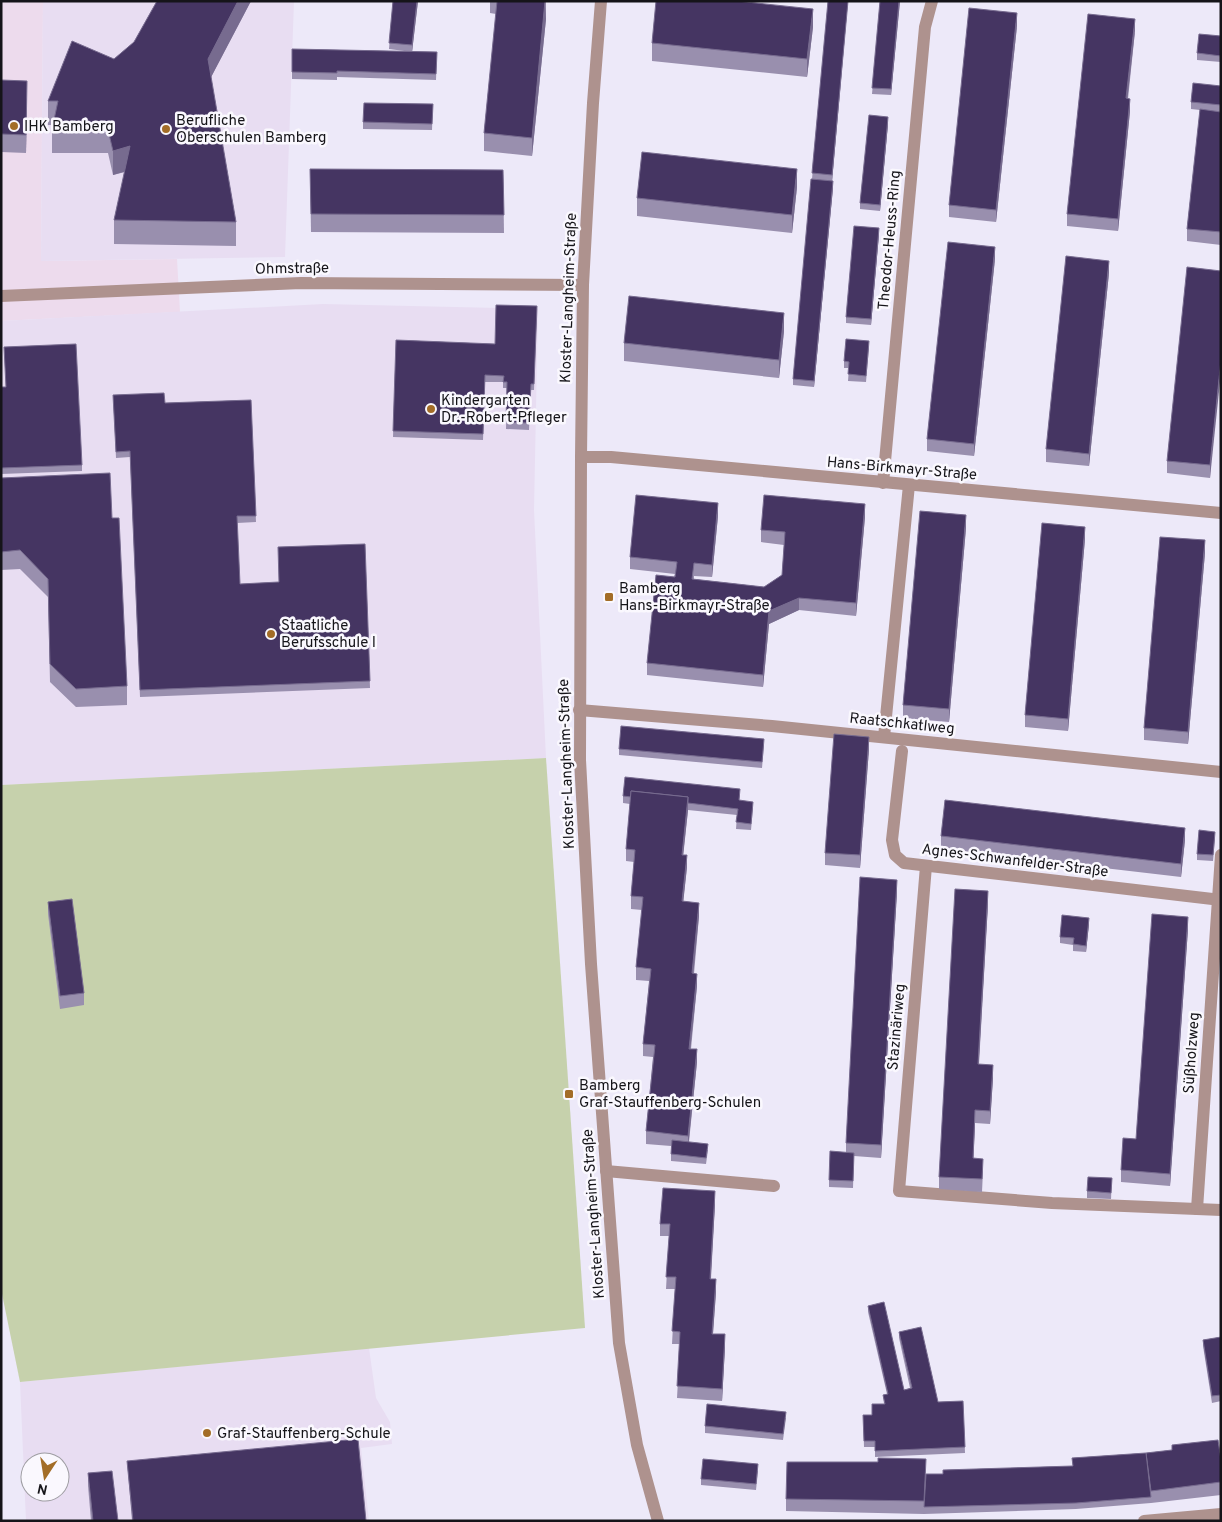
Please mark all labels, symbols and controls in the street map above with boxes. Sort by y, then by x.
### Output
place label: Berufliche Oberschulen Bamberg [176,112,326,148]
place label: IHK Bamberg [24,118,114,137]
marker: IHK Bamberg [8,120,20,132]
marker: Berufliche Oberschulen Bamberg [160,123,172,135]
street label: Theodor-Heuss-Ring [875,169,906,311]
street label: Kloster-Langheim-Straße [557,213,582,384]
street label: Ohmstraße [255,259,329,280]
place label: Kindergarten Dr.-Robert-Pfleger [441,392,567,428]
marker: Kindergarten Dr.-Robert-Pfleger [425,403,437,415]
street label: Hans-Birkmayr-Straße [826,453,978,486]
place label: Bamberg Hans-Birkmayr-Straße [619,580,770,616]
marker: Bamberg Hans-Birkmayr-Straße [603,591,615,603]
place label: Staatliche Berufsschule I [281,617,376,653]
marker: Staatliche Berufsschule I [265,628,277,640]
street label: Kloster-Langheim-Straße [555,678,580,849]
street label: Raatschkatlweg [848,710,955,739]
street label: Agnes-Schwanfelder-Straße [920,841,1109,882]
street label: Stazinäriweg [884,983,911,1071]
street label: Süßholzweg [1180,1012,1205,1094]
place label: Bamberg Graf-Stauffenberg-Schulen [579,1077,761,1113]
marker: Bamberg Graf-Stauffenberg-Schulen [563,1088,575,1100]
street label: Kloster-Langheim-Straße [579,1128,610,1300]
place label: Graf-Stauffenberg-Schule [217,1425,391,1444]
marker: Graf-Stauffenberg-Schule [201,1427,213,1439]
north arrow [20,1452,70,1502]
text: N [36,1479,49,1498]

